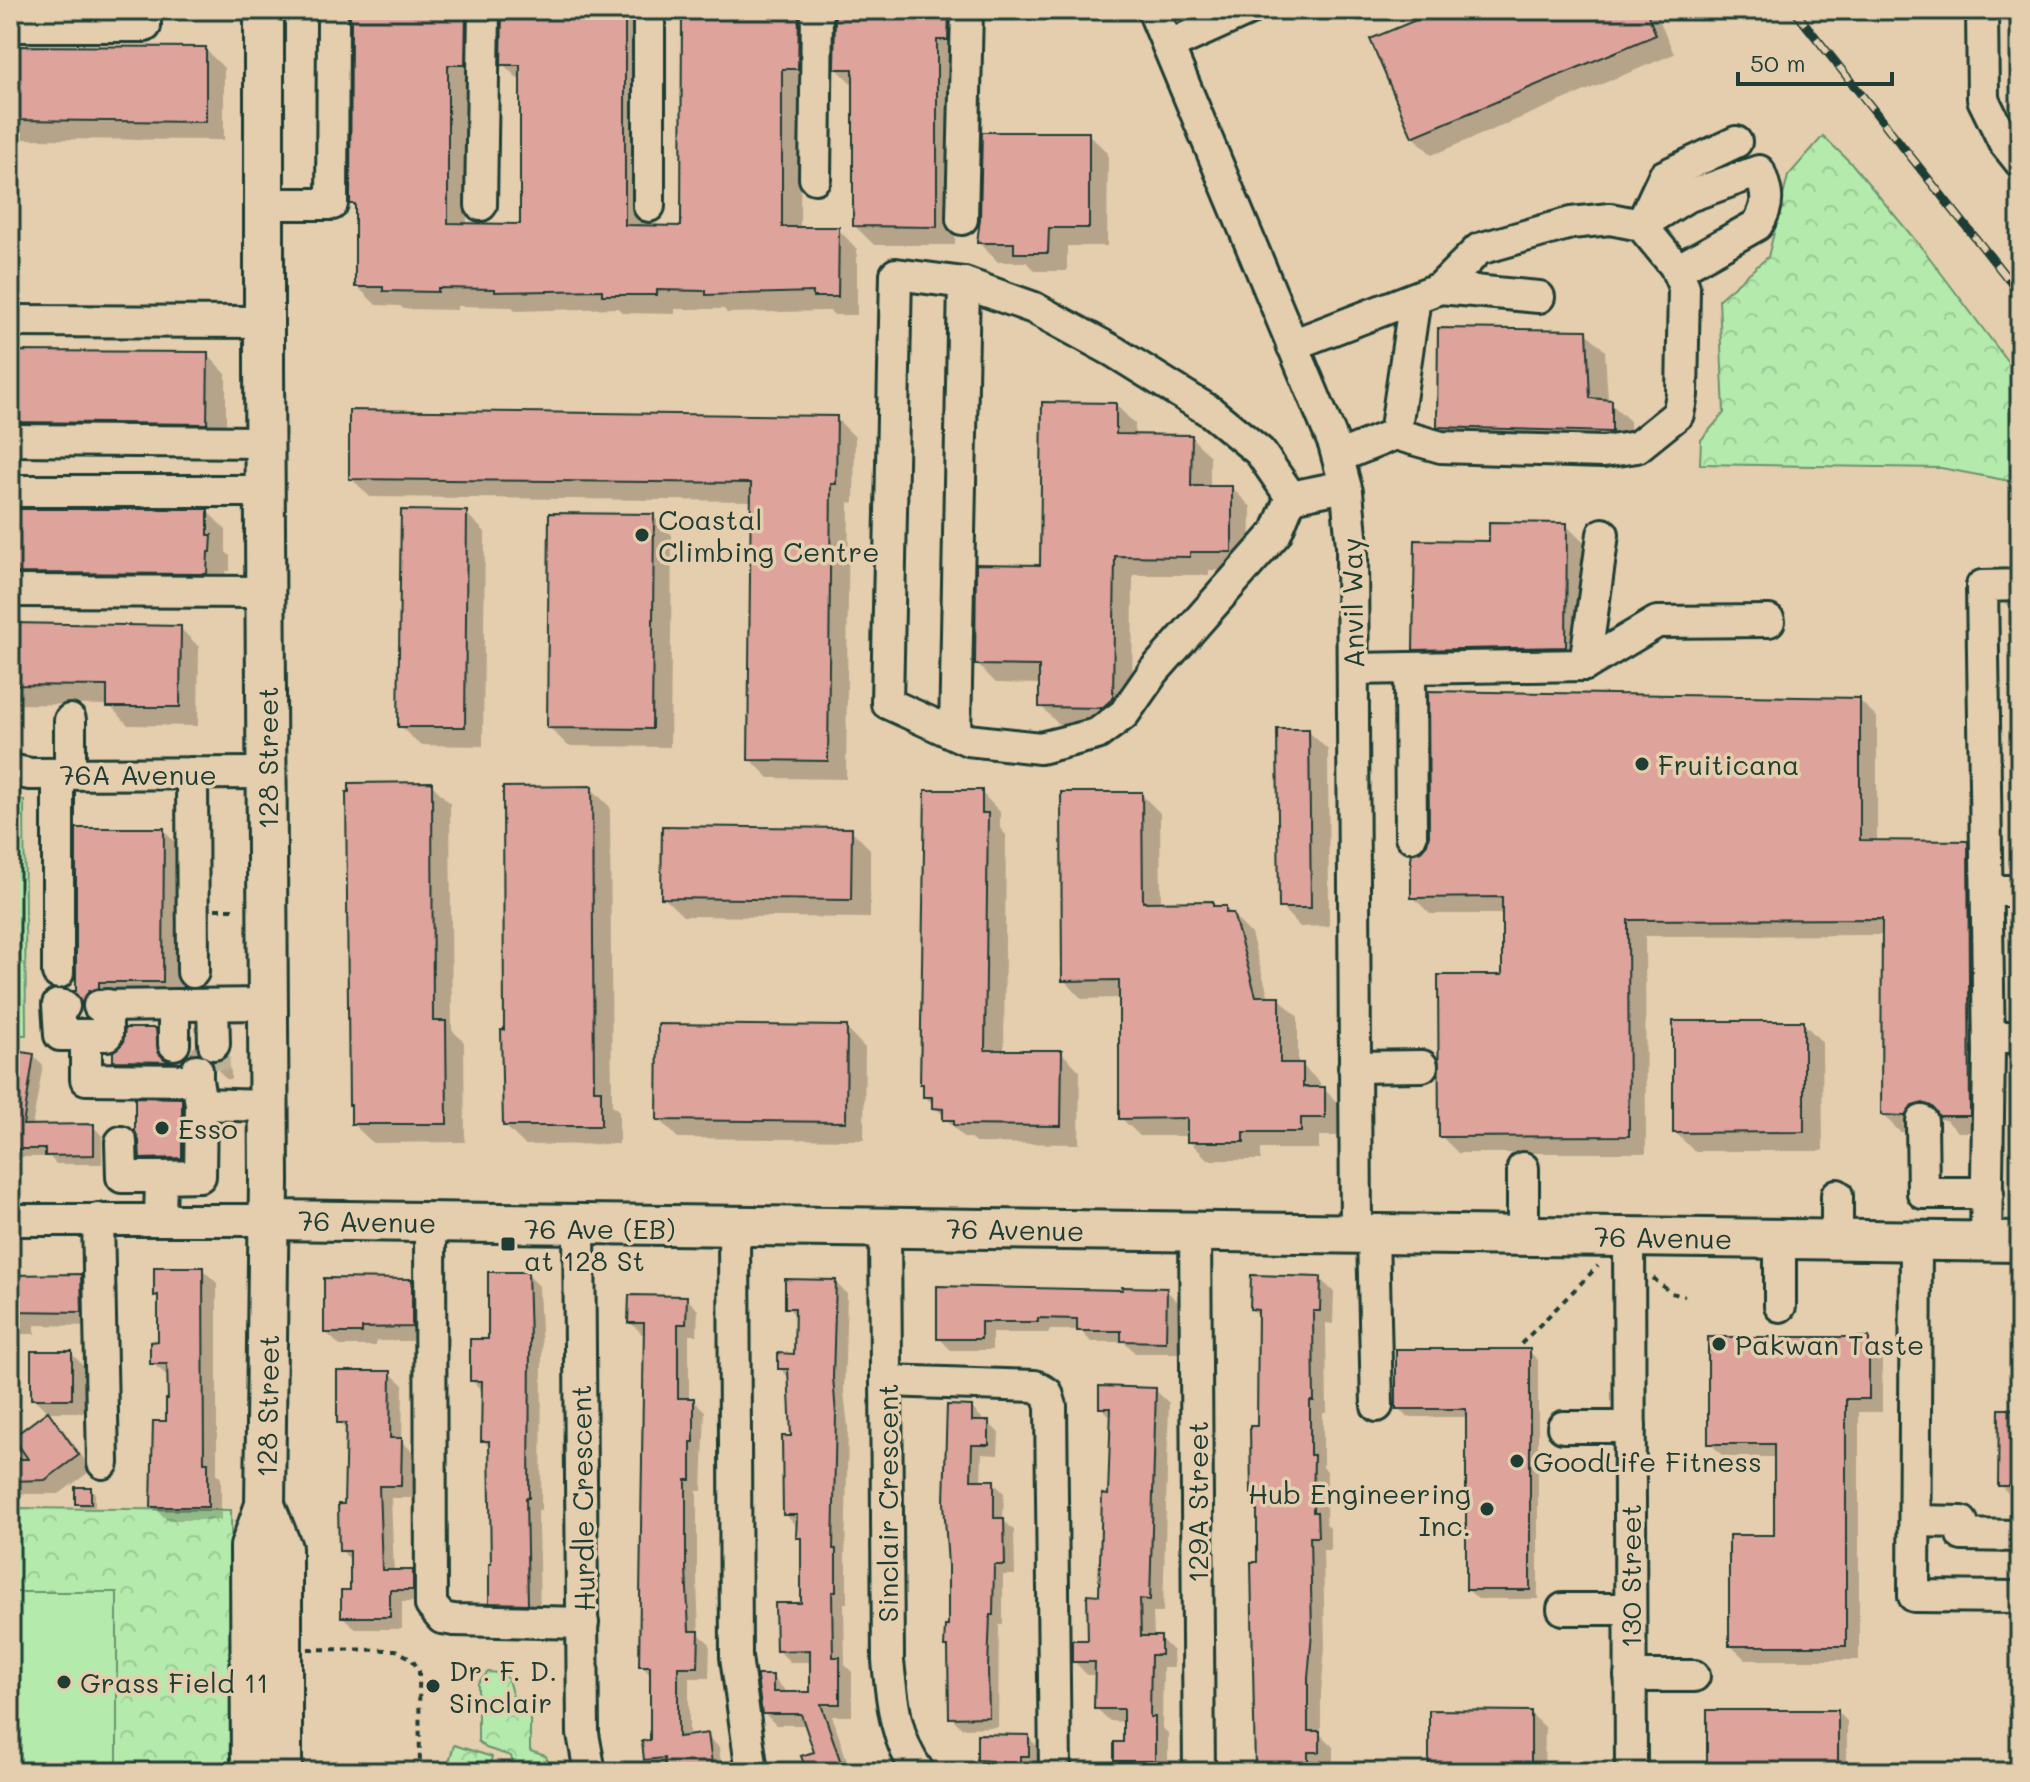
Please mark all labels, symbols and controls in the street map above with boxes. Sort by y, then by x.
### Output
scale bar [1738,36,1892,86]
text: 50 m [1750,47,1806,78]
place label: Coastal Climbing Centre [658,501,880,569]
marker: Coastal Climbing Centre [633,526,651,544]
street label: Anvil Way [1333,537,1371,669]
street label: 128 Street [249,686,285,830]
place label: Fruiticana [1658,746,1799,782]
marker: Fruiticana [1633,755,1651,773]
street label: 76A Avenue [59,756,217,792]
place label: Esso [178,1110,238,1146]
marker: Esso [153,1119,171,1137]
street label: 76 Avenue [298,1202,436,1240]
place label: 76 Ave (EB) at 128 St [524,1210,676,1278]
street label: 76 Avenue [946,1210,1084,1248]
street label: 76 Avenue [1594,1218,1732,1256]
marker: 76 Ave (EB) at 128 St [499,1235,517,1253]
place label: Pakwan Taste [1735,1326,1924,1362]
street label: 128 Street [248,1334,286,1478]
marker: Pakwan Taste [1710,1335,1728,1353]
street label: Hurdle Crescent [562,1384,602,1612]
street label: Sinclair Crescent [869,1384,905,1622]
street label: 129A Street [1179,1421,1215,1583]
place label: GoodLife Fitness [1533,1443,1762,1479]
marker: GoodLife Fitness [1508,1452,1526,1470]
place label: Hub Engineering Inc. [1248,1475,1471,1543]
marker: Hub Engineering Inc. [1478,1500,1496,1518]
street label: 130 Street [1612,1504,1648,1648]
place label: Dr. F. D. Sinclair [449,1652,557,1720]
place label: Grass Field 11 [80,1664,269,1700]
marker: Grass Field 11 [55,1673,73,1691]
marker: Dr. F. D. Sinclair [424,1677,442,1695]

